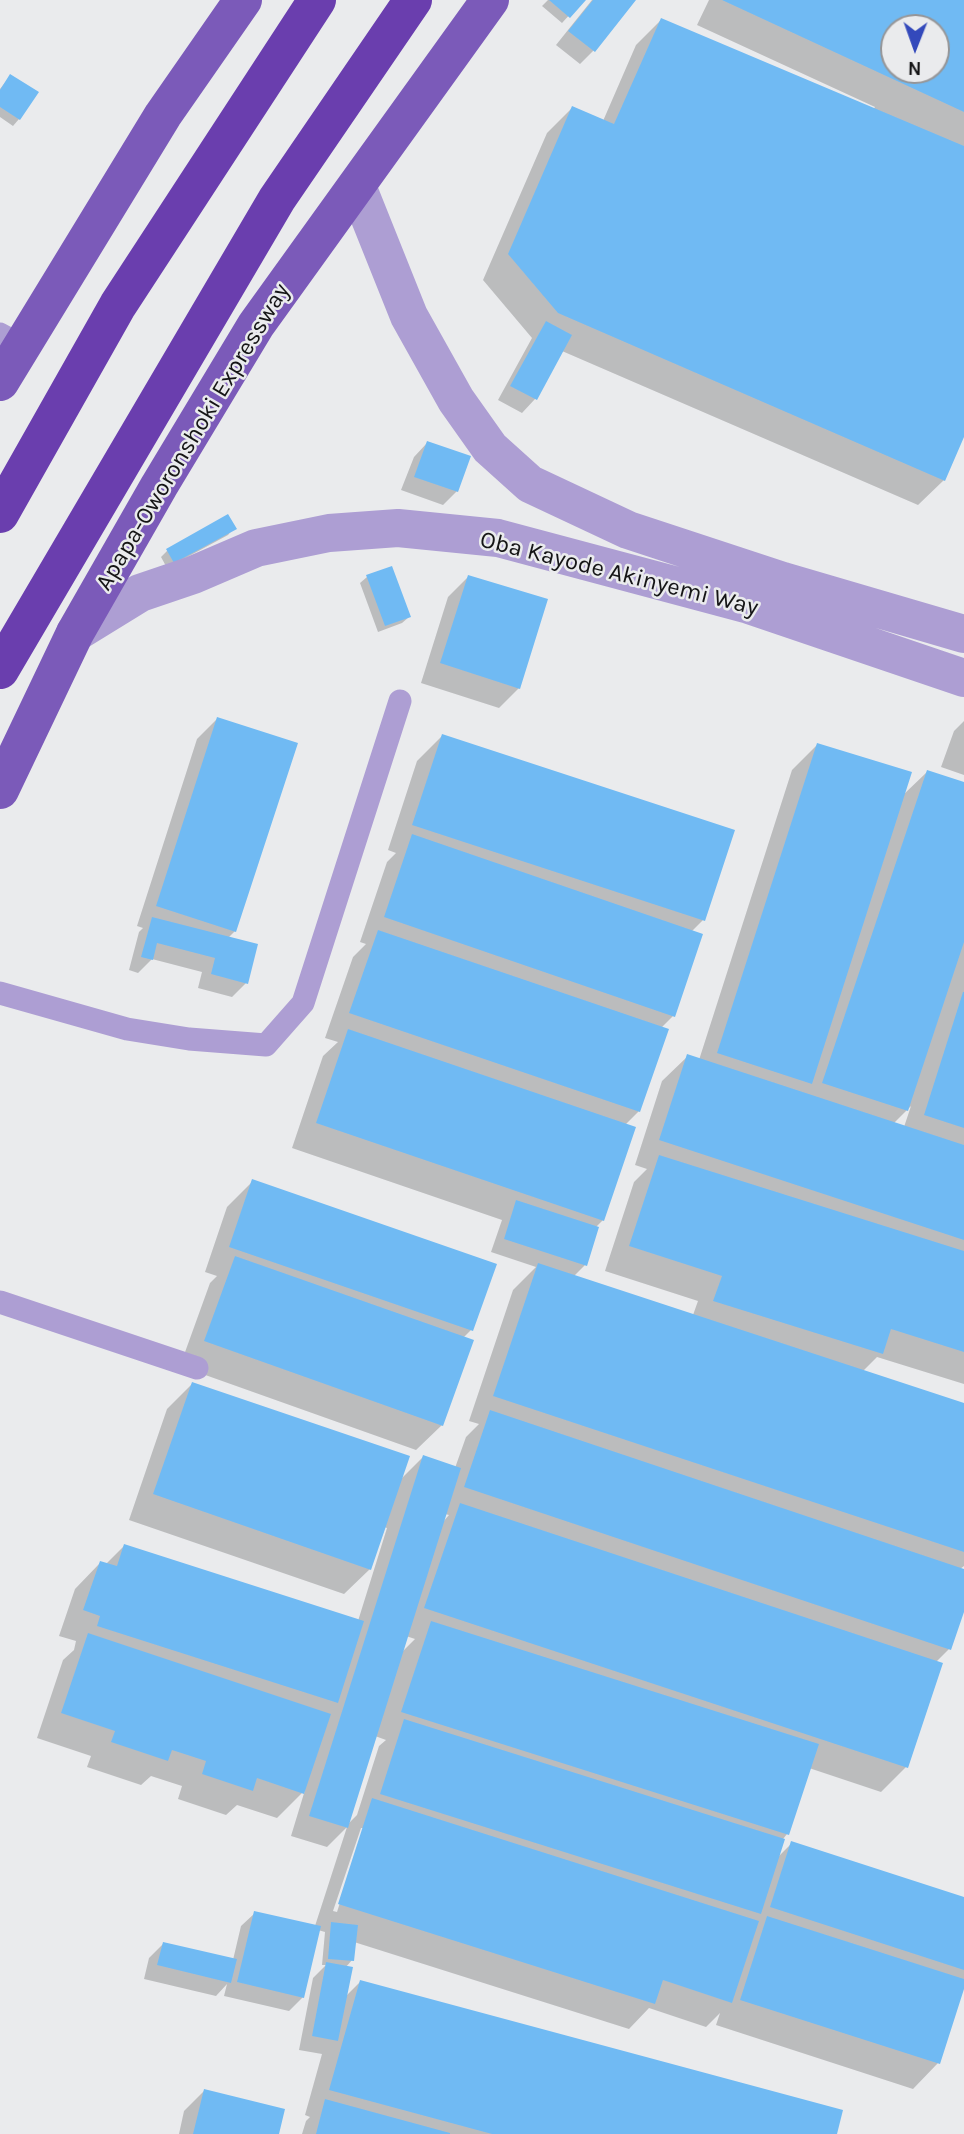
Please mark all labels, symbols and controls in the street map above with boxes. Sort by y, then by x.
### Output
north arrow [880,14,950,84]
text: N [908,57,922,79]
street label: Apapa-Oworonshoki Expressway [90,278,296,596]
street label: Oba Kayode Akinyemi Way [477,525,761,623]

